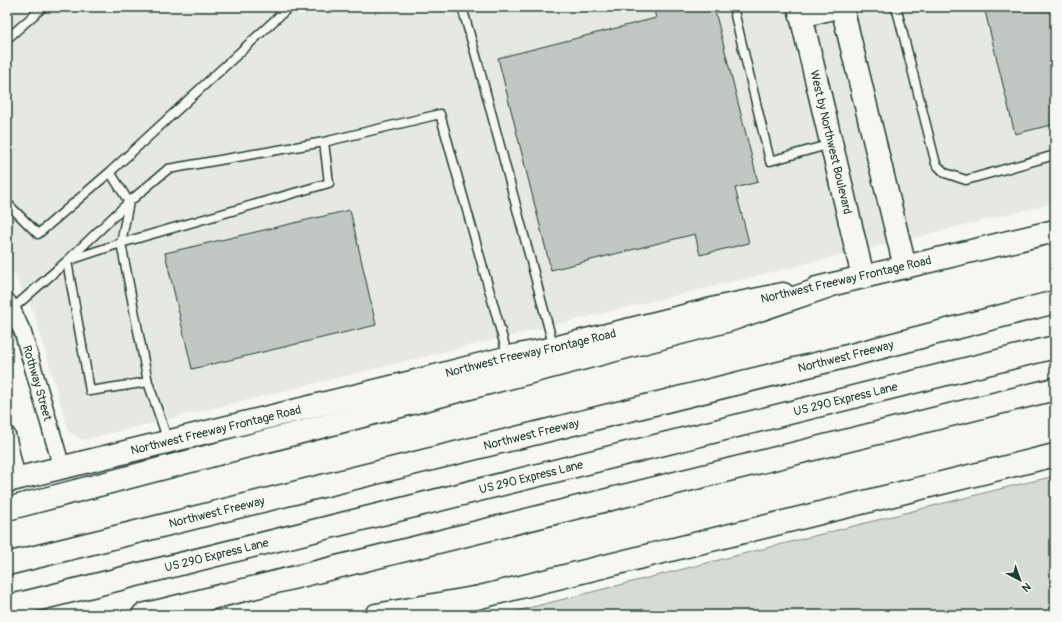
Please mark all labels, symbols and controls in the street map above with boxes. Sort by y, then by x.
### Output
street label: West by Northwest Boulevard [807,69,855,216]
street label: Northwest Freeway Frontage Road [759,253,933,307]
street label: Northwest Freeway Frontage Road [444,326,618,381]
street label: Northwest Freeway [796,337,895,376]
street label: Rothway Street [19,344,56,423]
street label: US 290 Express Lane [792,379,899,419]
street label: Northwest Freeway Frontage Road [129,402,303,458]
street label: Northwest Freeway [482,415,581,453]
street label: US 290 Express Lane [478,457,585,497]
street label: Northwest Freeway [167,493,266,531]
street label: US 290 Express Lane [163,535,270,575]
north arrow [1000,560,1040,600]
text: N [1019,580,1033,595]

